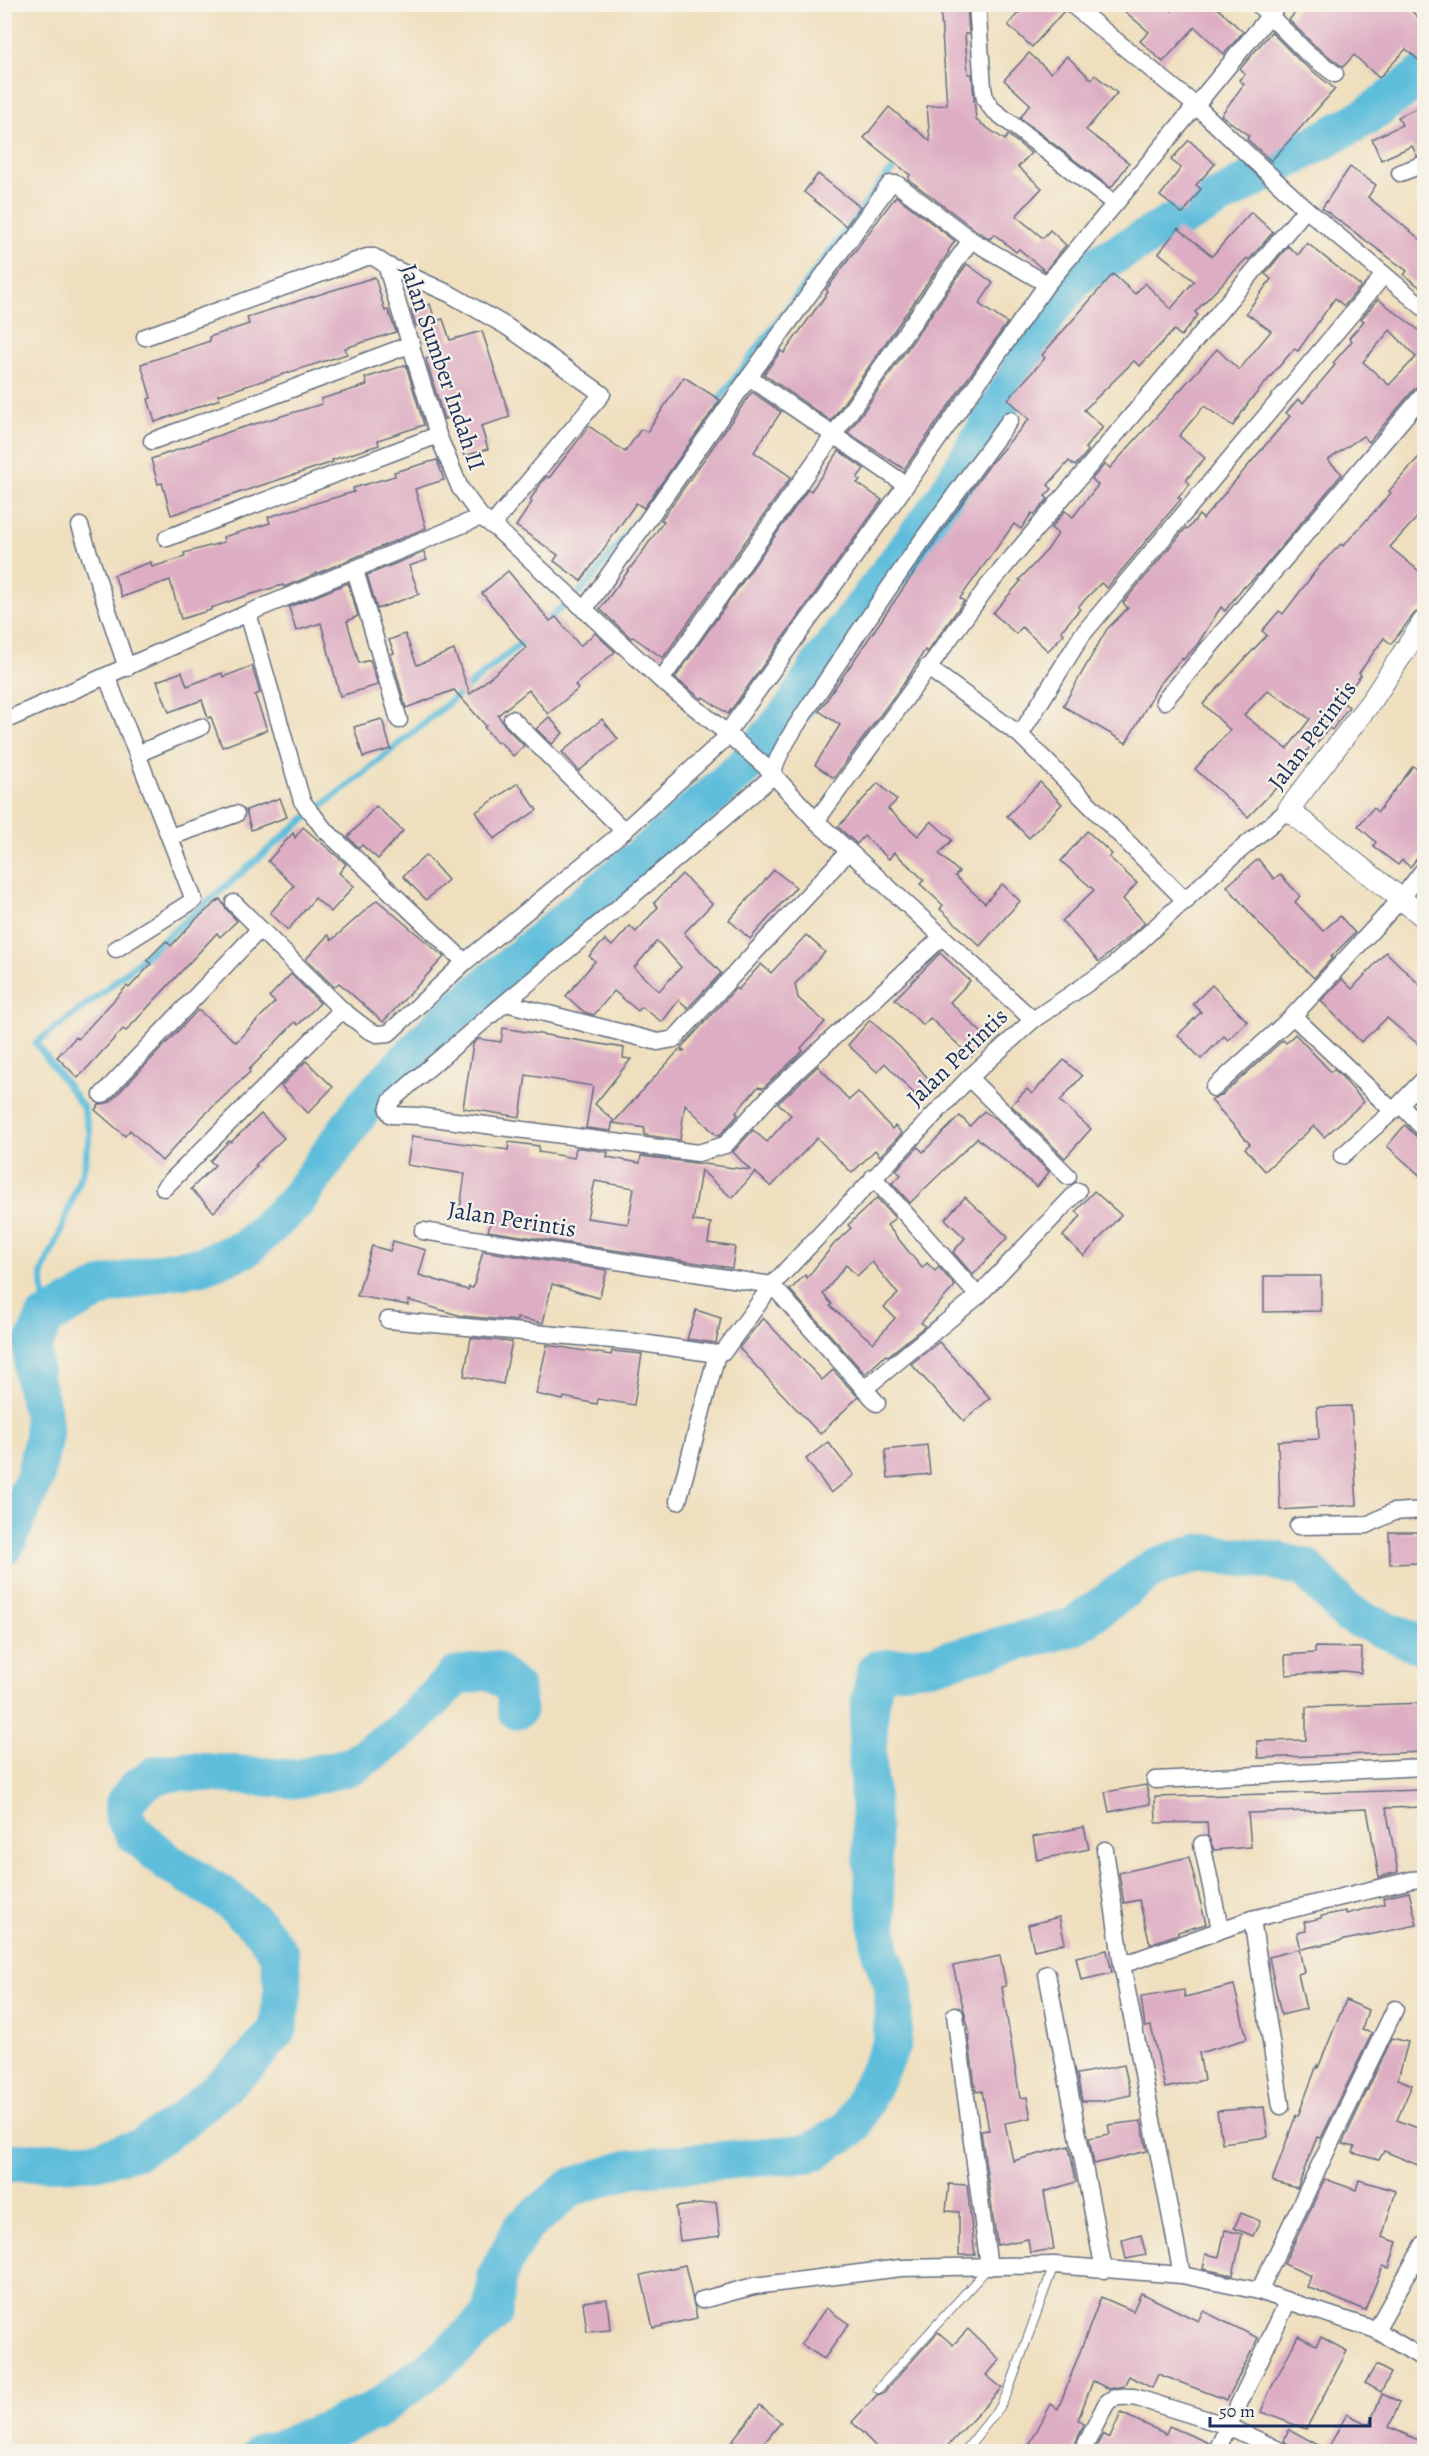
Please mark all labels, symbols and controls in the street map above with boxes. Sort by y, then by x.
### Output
street label: Jalan Sumber Indah II [393,260,493,474]
street label: Jalan Perintis [1260,674,1364,796]
street label: Jalan Perintis [899,1000,1015,1114]
street label: Jalan Perintis [445,1193,579,1245]
scale bar [1210,2390,1370,2428]
text: 50 m [1219,2399,1255,2423]

